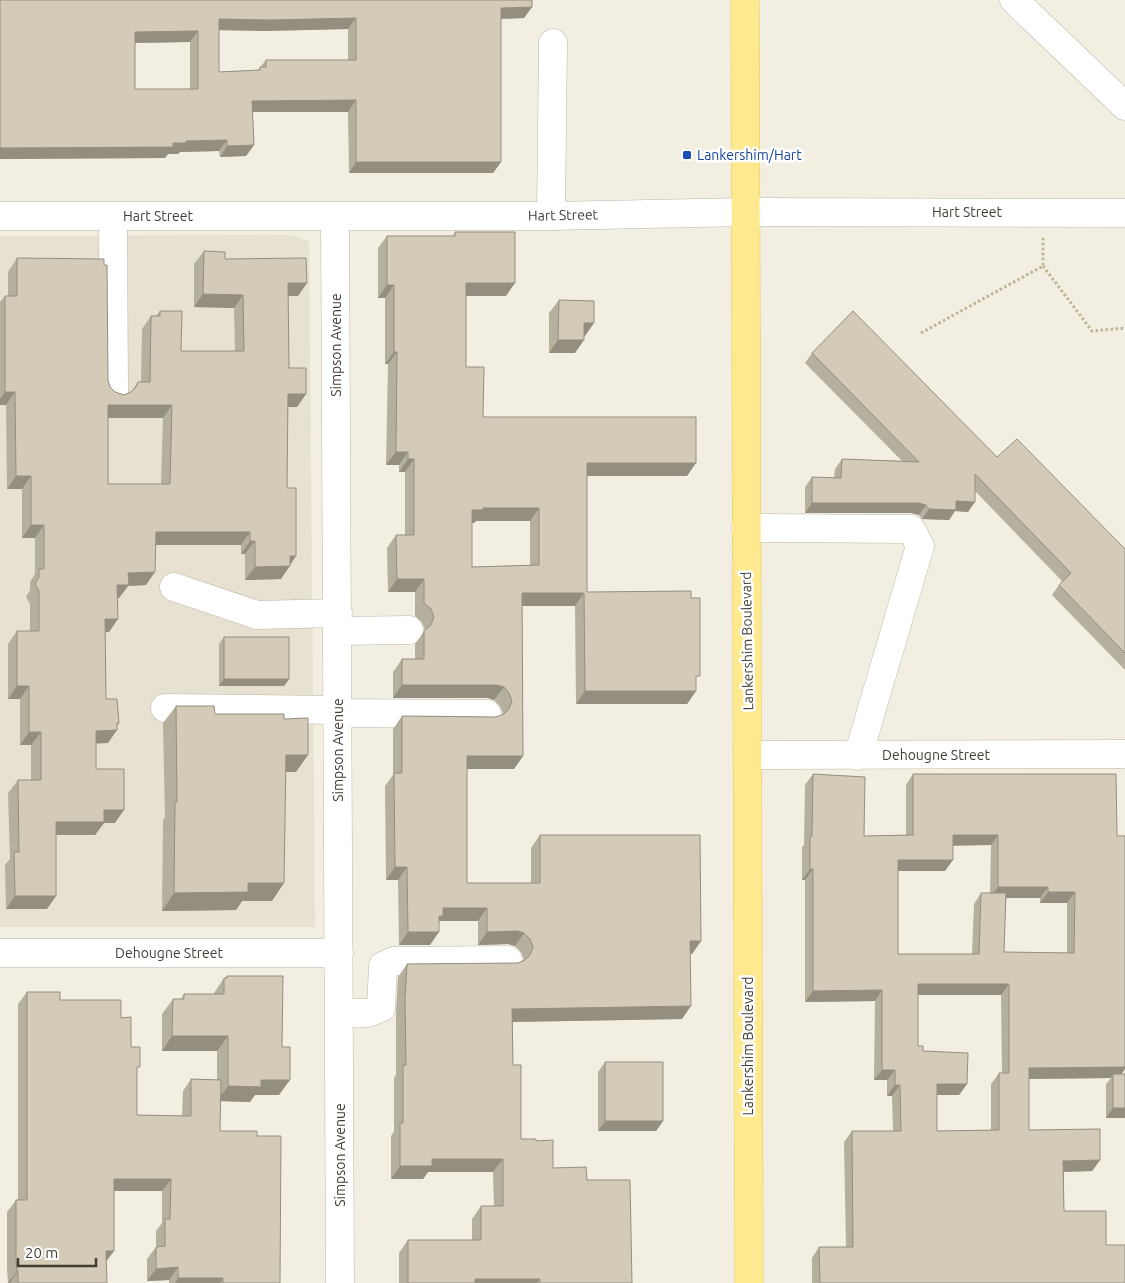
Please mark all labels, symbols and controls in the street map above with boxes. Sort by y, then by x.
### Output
place label: Lankershim/Hart [697,147,802,163]
marker: Lankershim/Hart [681,149,693,161]
street label: Hart Street [932,204,1003,220]
street label: Hart Street [528,206,599,224]
street label: Hart Street [123,208,194,224]
street label: Simpson Avenue [328,293,344,397]
street label: Lankershim Boulevard [738,571,756,711]
street label: Simpson Avenue [330,698,346,802]
street label: Dehougne Street [882,747,990,763]
street label: Dehougne Street [115,945,223,961]
street label: Lankershim Boulevard [740,977,756,1115]
street label: Simpson Avenue [332,1103,348,1207]
scale bar [18,1236,95,1268]
text: 20 m [25,1244,58,1261]

